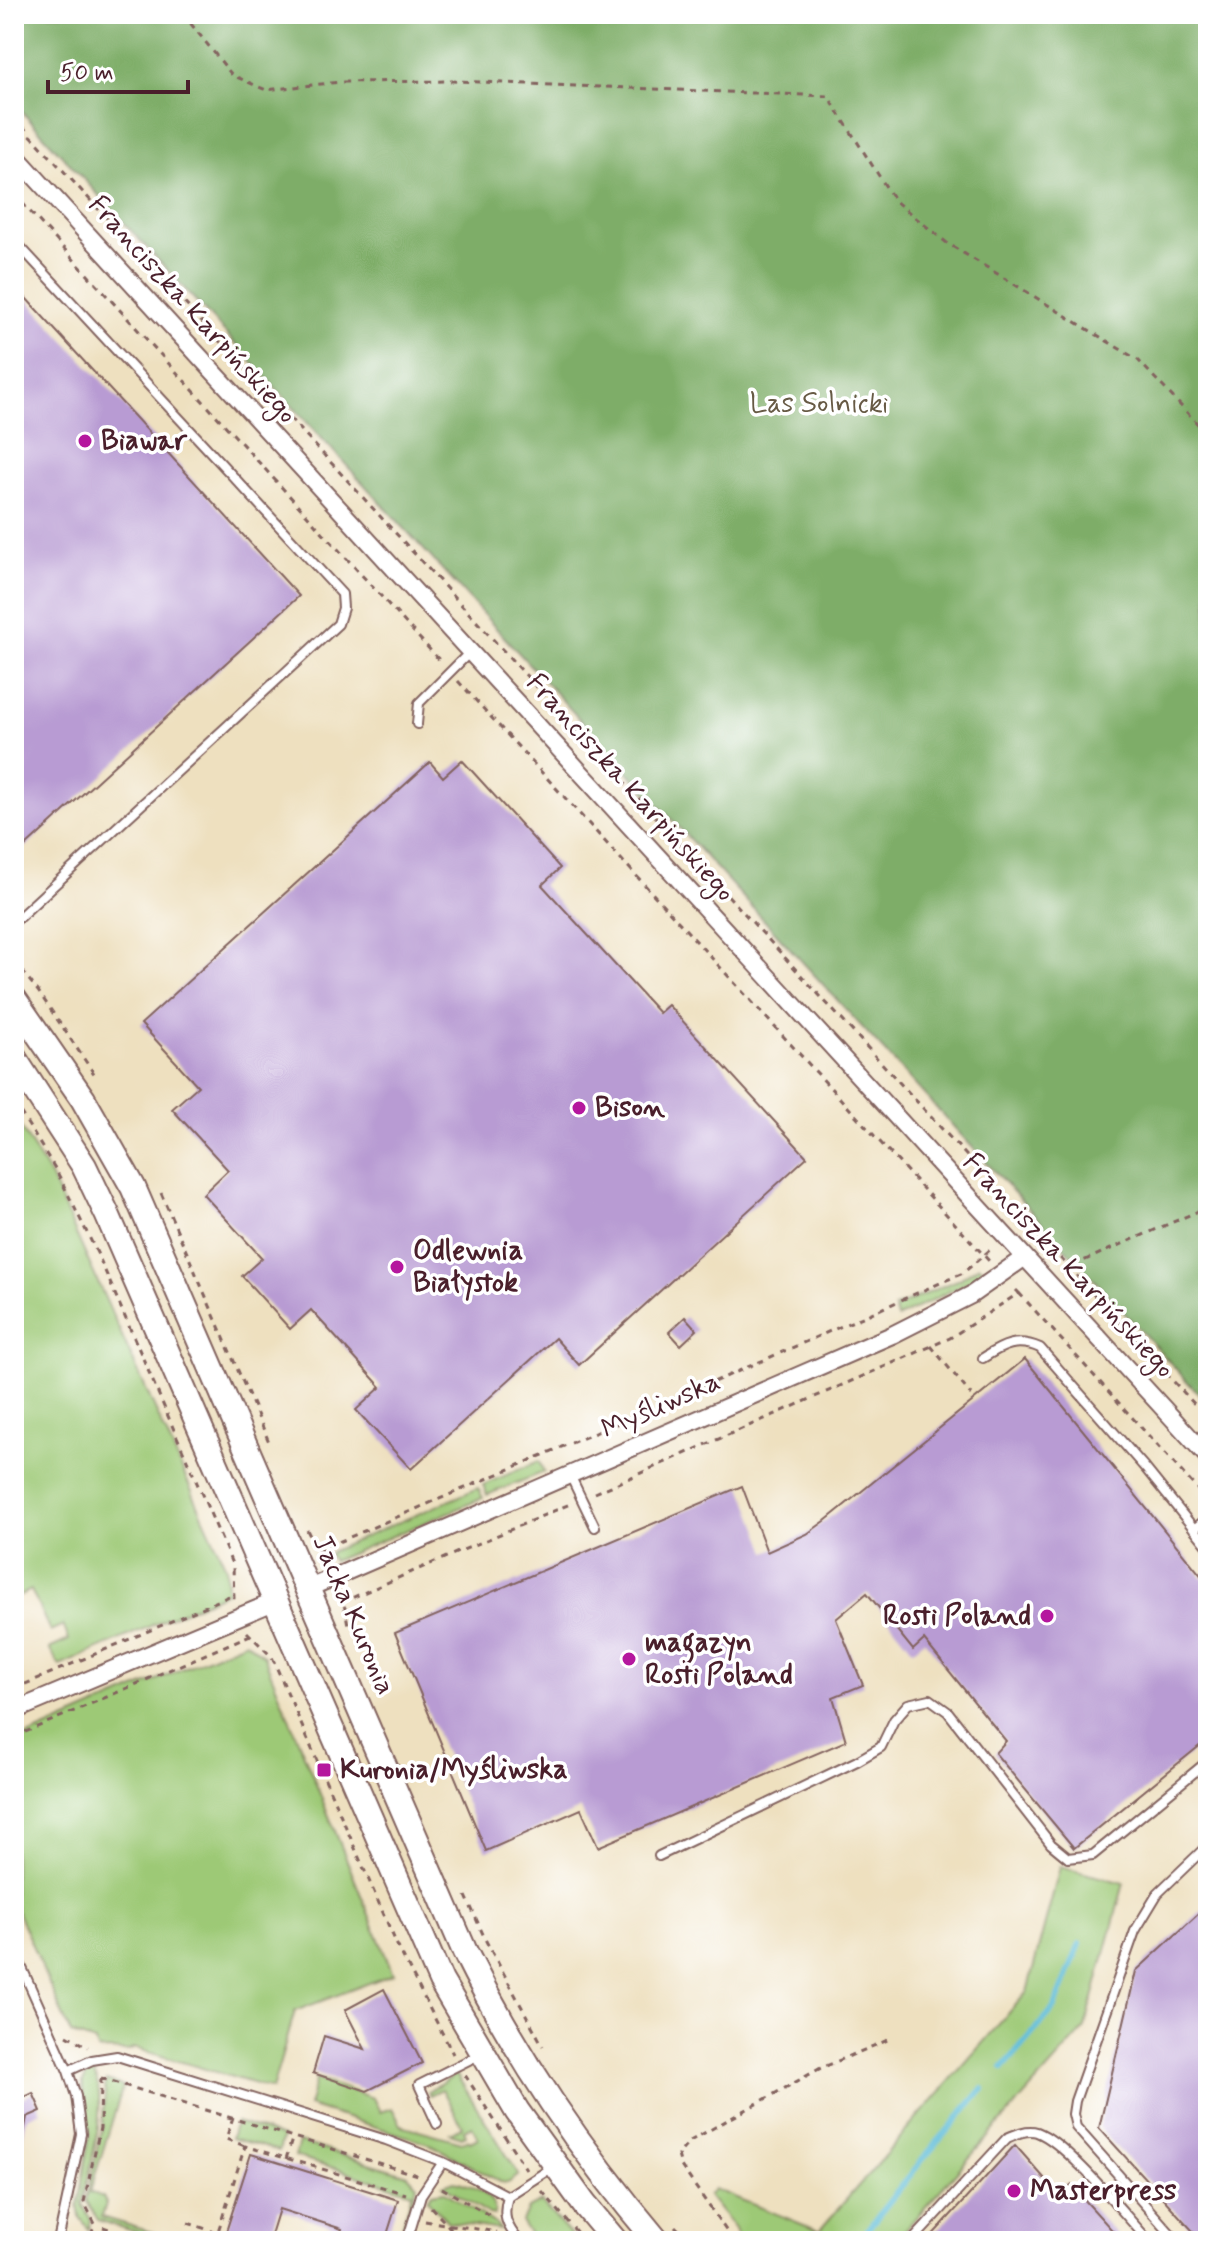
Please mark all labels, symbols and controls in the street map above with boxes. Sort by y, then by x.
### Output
scale bar [48,44,188,94]
text: 50 m [60,58,114,89]
street label: Franciszka Karpińskiego [78,188,305,434]
park label: Las Solnicki [750,386,888,423]
place label: Biawar [101,423,188,460]
marker: Biawar [76,432,94,450]
street label: Franciszka Karpińskiego [516,666,743,912]
place label: Bison [595,1090,666,1127]
marker: Bison [570,1099,588,1117]
street label: Franciszka Karpińskiego [952,1145,1182,1388]
place label: Odlewnia Białystok [413,1233,523,1302]
marker: Odlewnia Białystok [388,1258,406,1276]
street label: Myśliwska [596,1363,726,1449]
street label: Jacka Kuronia [303,1529,403,1701]
place label: Rosti Poland [883,1598,1031,1635]
marker: Rosti Poland [1038,1607,1056,1625]
place label: magazyn Rosti Poland [645,1625,793,1694]
marker: magazyn Rosti Poland [620,1650,638,1668]
place label: Kuronia/Myśliwska [340,1752,568,1789]
marker: Kuronia/Myśliwska [315,1761,333,1779]
place label: Masterpress [1030,2173,1177,2210]
marker: Masterpress [1005,2182,1023,2200]

